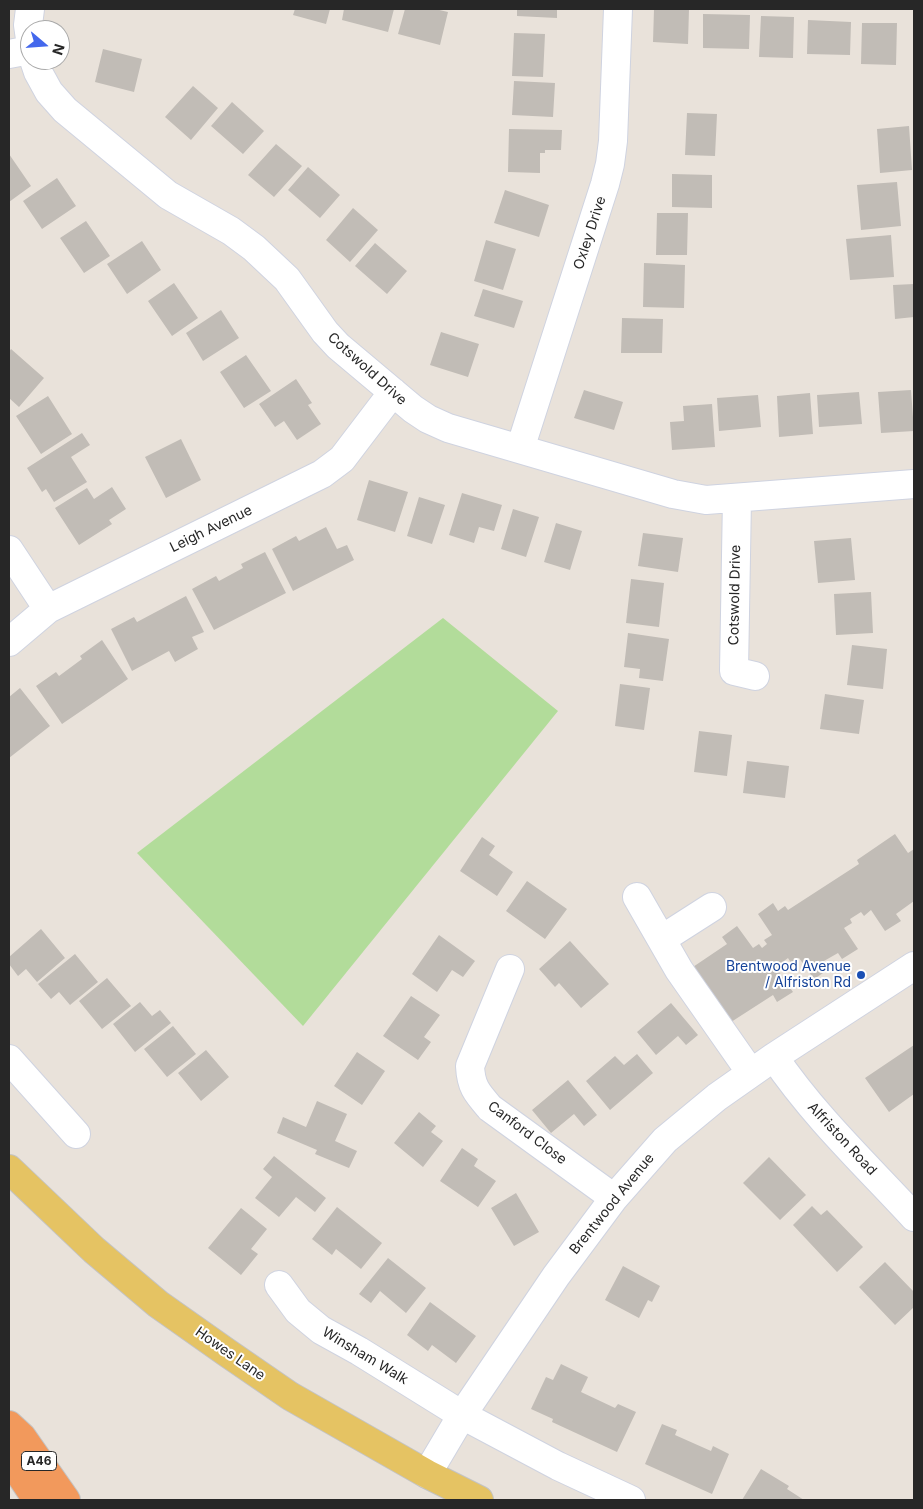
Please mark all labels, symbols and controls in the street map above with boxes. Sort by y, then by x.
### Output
north arrow [20,20,70,70]
text: N [49,42,69,57]
street label: Oxley Drive [570,194,610,272]
street label: Cotswold Drive [324,329,410,409]
street label: Leigh Avenue [167,502,255,556]
street label: Cotswold Drive [726,545,744,645]
place label: Brentwood Avenue / Alfriston Rd [726,959,851,992]
marker: Brentwood Avenue / Alfriston Rd [855,969,867,981]
street label: Canford Close [484,1098,570,1168]
street label: Alfriston Road [804,1099,880,1179]
street label: Brentwood Avenue [566,1150,658,1258]
street label: Howes Lane [192,1324,268,1384]
street label: Winsham Walk [319,1324,411,1388]
road number: A46 [22,1452,56,1470]

